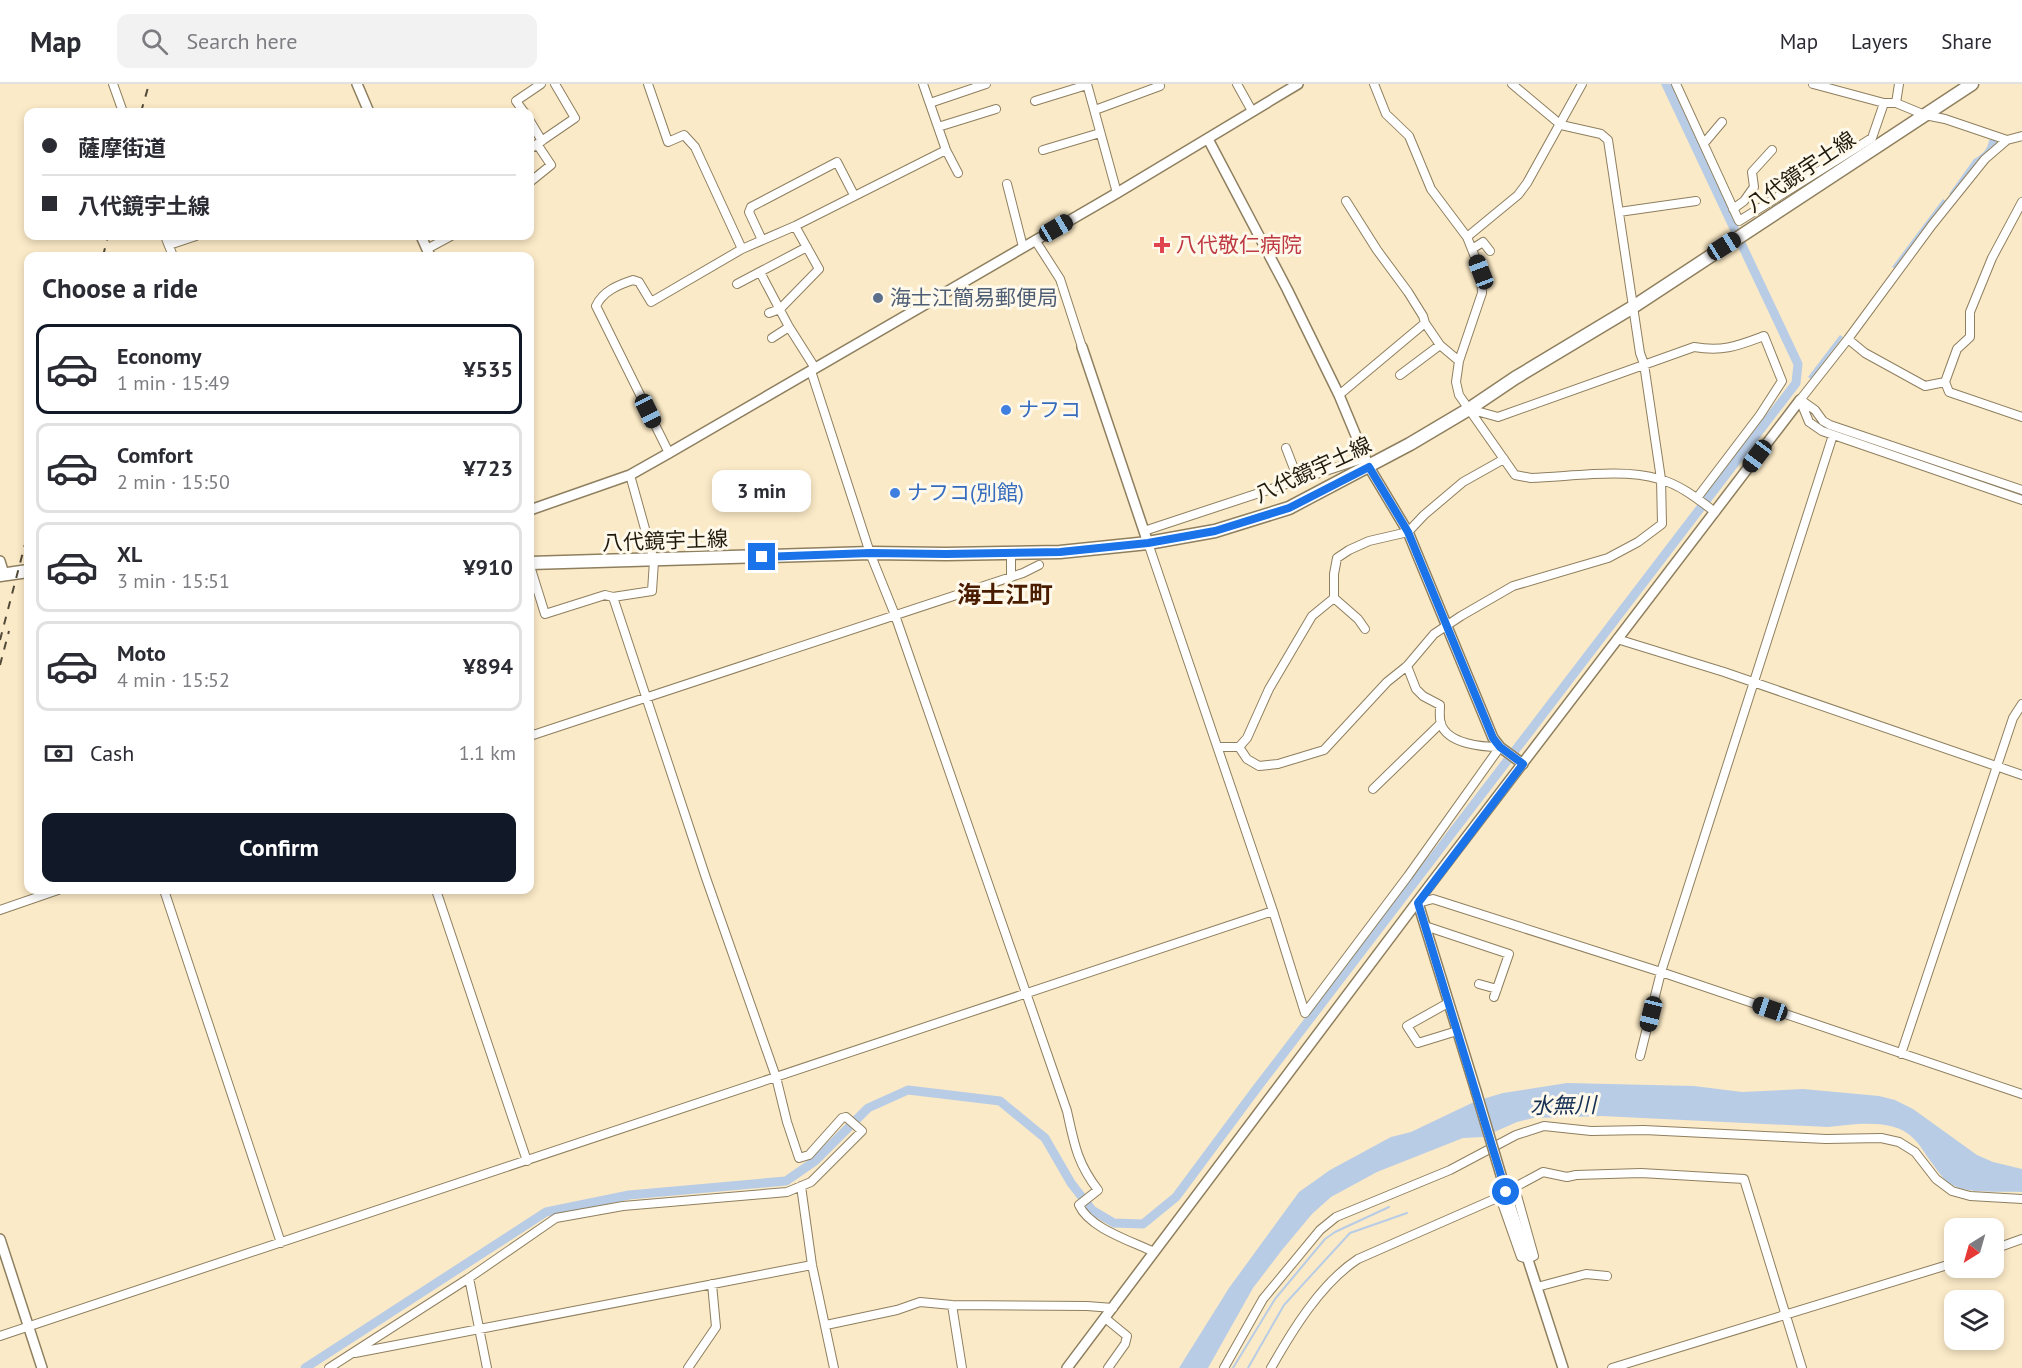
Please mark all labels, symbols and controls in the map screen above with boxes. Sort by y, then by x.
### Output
search box [117,14,537,68]
text: Map [30,23,81,60]
icon: search [138,25,171,58]
text: Search here [186,27,297,55]
text: Map [1780,28,1818,55]
text: Layers [1851,28,1908,55]
text: Share [1941,28,1992,55]
street label: 八代鏡宇土線 [1741,125,1860,218]
text: 薩摩街道 [78,134,166,162]
text: 八代鏡宇土線 [78,192,210,220]
car [1036,211,1076,245]
car [1704,229,1744,263]
place label: 八代敬仁病院 [1176,231,1302,258]
marker: 八代敬仁病院 [1153,236,1171,254]
car [1466,252,1496,292]
text: Choose a ride [42,271,198,305]
place label: 海士江簡易郵便局 [890,284,1058,311]
marker: 海士江簡易郵便局 [871,291,885,305]
icon: car [45,342,99,396]
text: Economy [117,342,201,370]
text: ¥535 [463,355,513,383]
text: 1 min · 15:49 [117,370,230,396]
car [632,391,664,431]
place label: ナフコ [1018,396,1081,423]
marker: ナフコ [999,403,1013,417]
street label: 八代鏡宇土線 [1250,431,1376,508]
car [1739,436,1775,476]
icon: car [45,441,99,495]
text: Comfort [117,441,193,469]
text: ¥723 [463,454,513,482]
text: 2 min · 15:50 [117,469,230,495]
callout: 3 min [712,470,812,512]
text: 3 min [737,478,786,504]
place label: ナフコ(別館) [907,479,1024,506]
marker: ナフコ(別館) [888,486,902,500]
street label: 八代鏡宇土線 [602,525,728,556]
icon: car [45,540,99,594]
text: XL [117,540,142,568]
route end [748,543,775,570]
text: ¥910 [463,553,513,581]
text: 3 min · 15:51 [117,568,230,594]
district label: 海士江町 [957,579,1053,610]
icon: car [45,639,99,693]
text: Moto [117,639,166,667]
text: ¥894 [463,652,513,680]
text: 4 min · 15:52 [117,667,230,693]
icon: cash [42,737,75,770]
text: Cash [90,739,134,767]
text: 1.1 km [459,740,516,766]
button: Confirm [42,813,516,882]
car [1638,994,1664,1034]
car [1750,995,1790,1023]
water label: 水無川 [1530,1090,1598,1120]
route start [1492,1178,1519,1205]
north arrow [1944,1218,2004,1278]
map controls [1944,1218,2004,1350]
button: layers [1944,1290,2004,1350]

